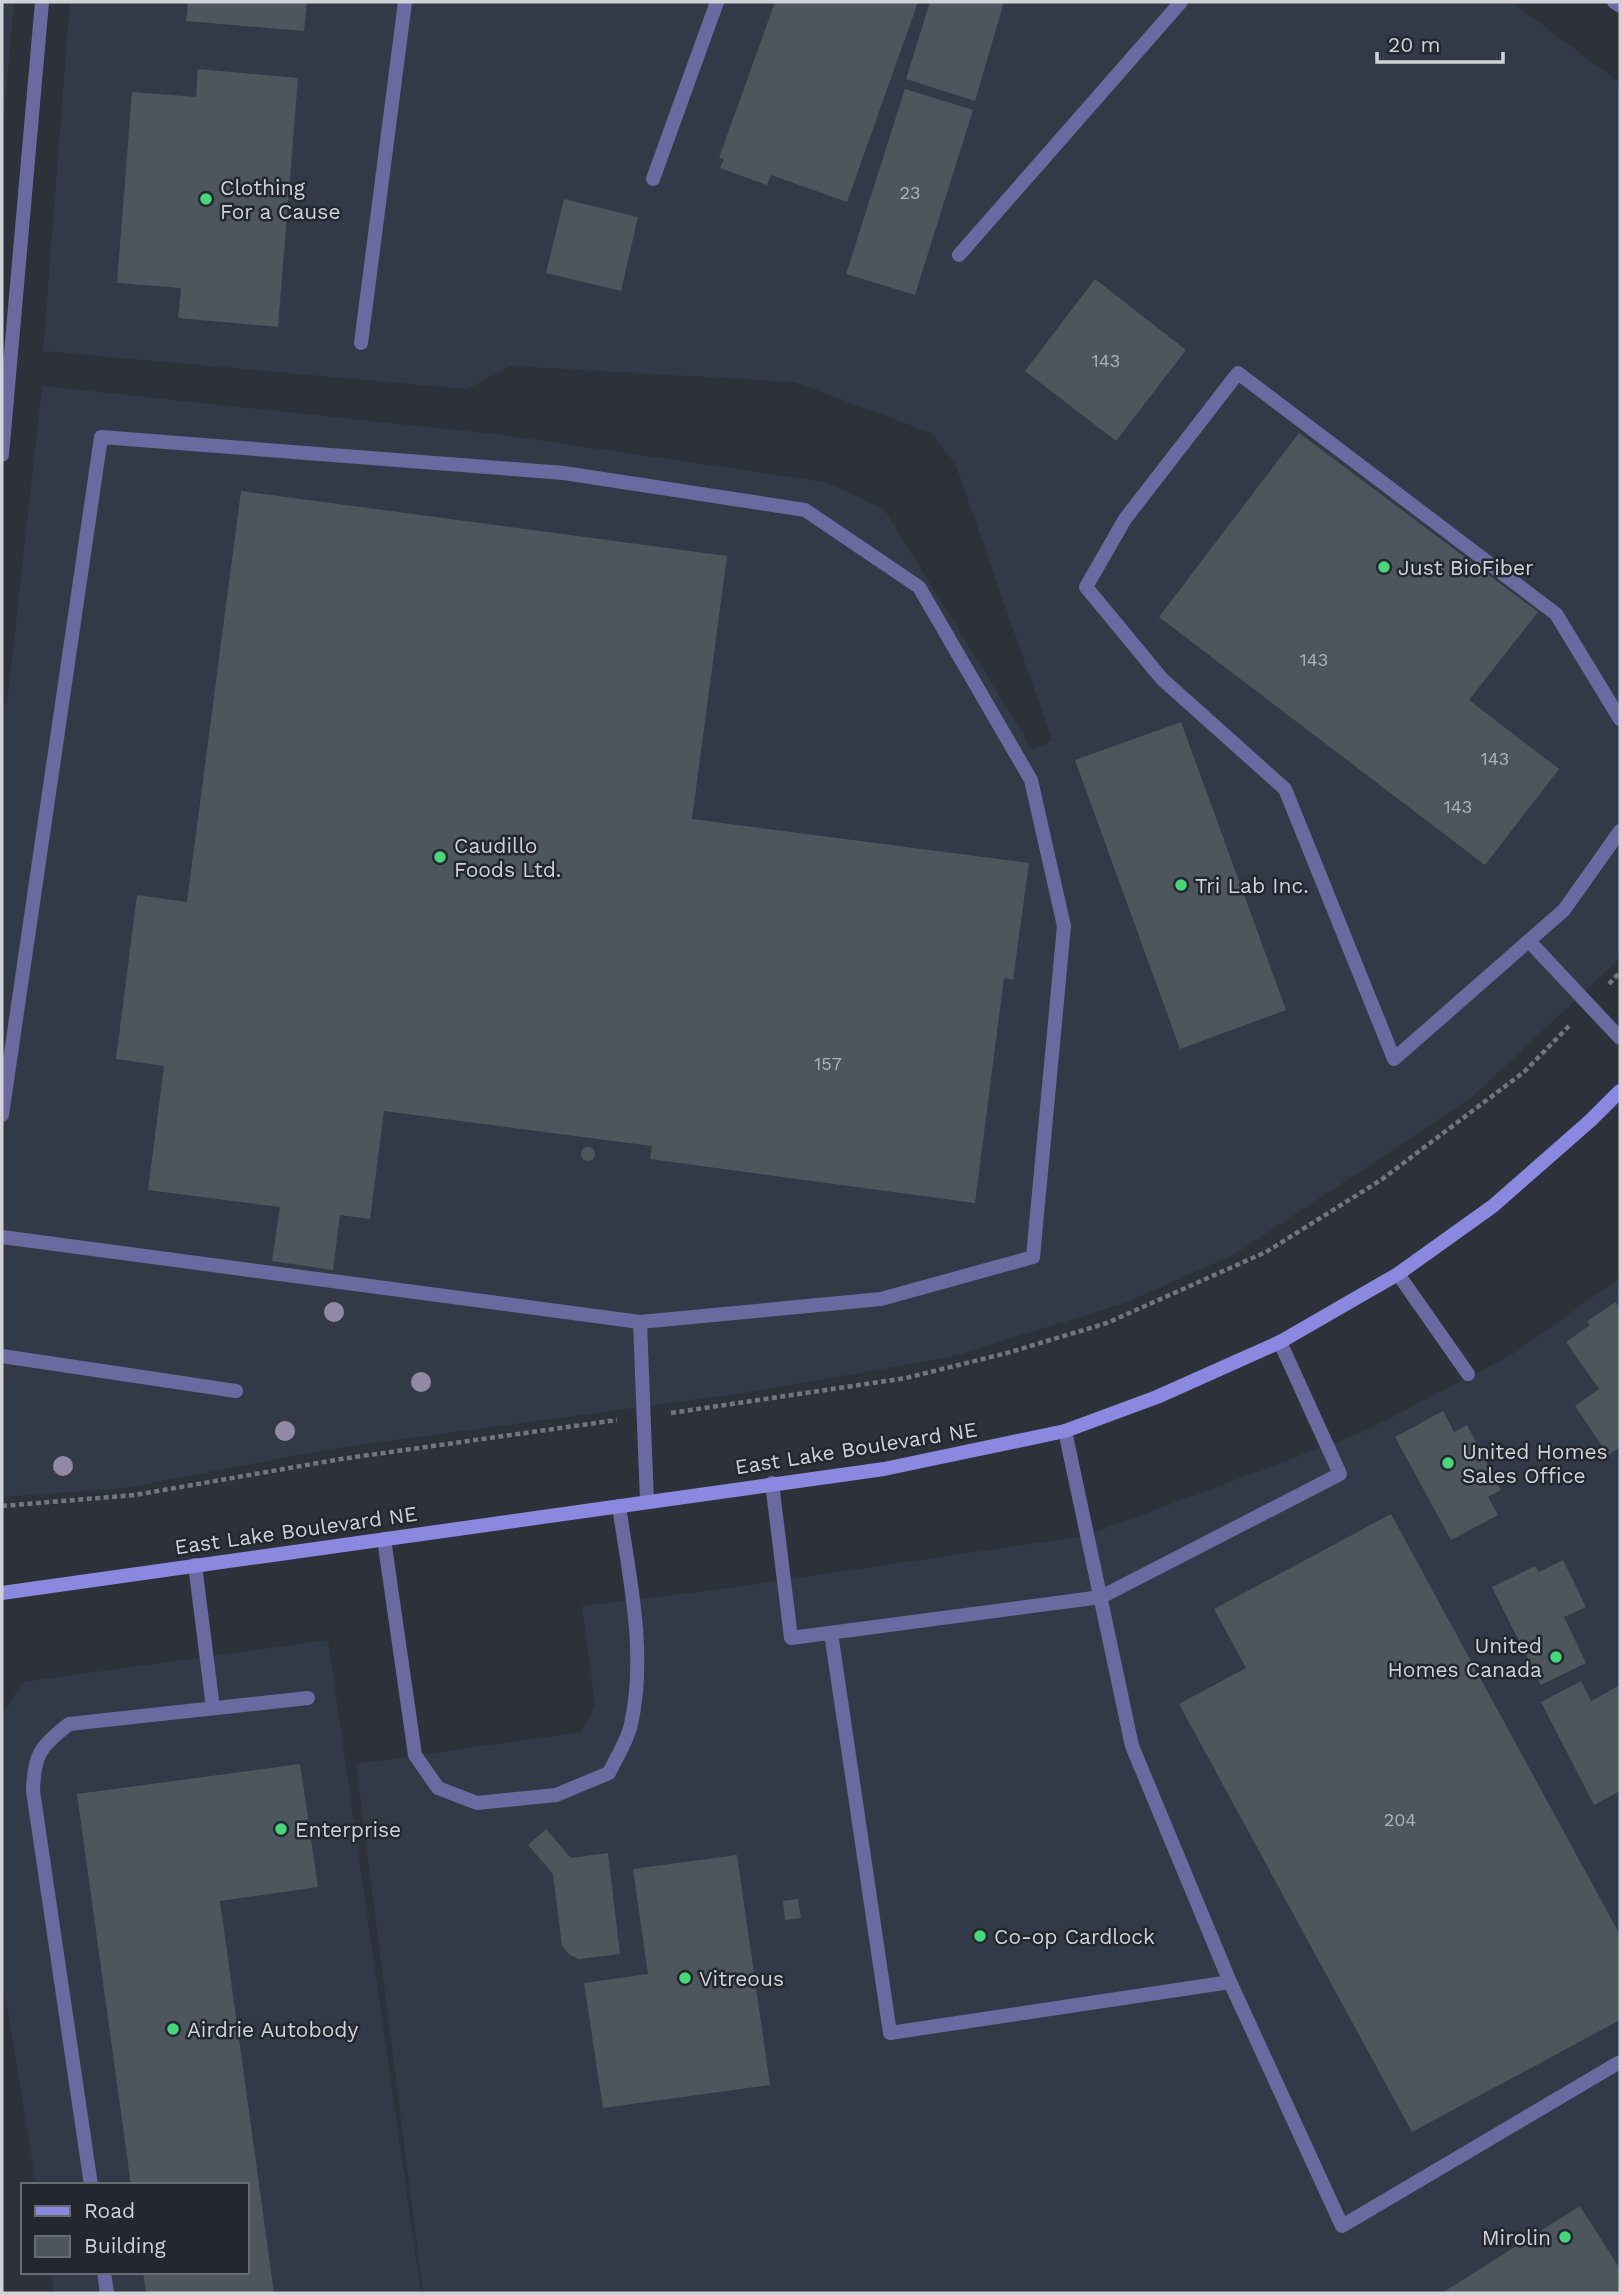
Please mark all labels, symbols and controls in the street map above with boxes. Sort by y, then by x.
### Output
scale bar [1377,21,1503,65]
text: 20 m [1388,32,1440,57]
place label: Clothing For a Cause [220,175,341,224]
house number: 23 [900,182,921,203]
marker: Clothing For a Cause [198,191,214,207]
house number: 143 [1092,350,1120,371]
place label: Just BioFiber [1398,555,1534,580]
marker: Just BioFiber [1376,559,1392,575]
house number: 143 [1300,649,1328,670]
house number: 143 [1481,748,1509,769]
house number: 143 [1444,796,1472,817]
place label: Caudillo Foods Ltd. [454,833,561,882]
marker: Caudillo Foods Ltd. [432,849,448,865]
place label: Tri Lab Inc. [1195,873,1309,898]
marker: Tri Lab Inc. [1173,877,1189,893]
house number: 157 [814,1053,842,1074]
street label: East Lake Boulevard NE [733,1416,979,1480]
place label: United Homes Sales Office [1462,1439,1608,1488]
marker: United Homes Sales Office [1440,1455,1456,1471]
street label: East Lake Boulevard NE [173,1501,419,1559]
place label: United Homes Canada [1388,1633,1542,1682]
marker: United Homes Canada [1548,1649,1564,1665]
house number: 204 [1384,1809,1416,1830]
place label: Enterprise [295,1817,401,1842]
marker: Enterprise [273,1821,289,1837]
place label: Co-op Cardlock [994,1924,1155,1949]
marker: Co-op Cardlock [972,1928,988,1944]
place label: Vitreous [699,1966,784,1991]
marker: Vitreous [677,1970,693,1986]
place label: Airdrie Autobody [187,2017,358,2042]
marker: Airdrie Autobody [165,2021,181,2037]
legend [21,2183,248,2274]
text: Road [84,2198,135,2223]
place label: Mirolin [1482,2225,1551,2250]
marker: Mirolin [1557,2229,1573,2245]
text: Building [84,2233,166,2258]

